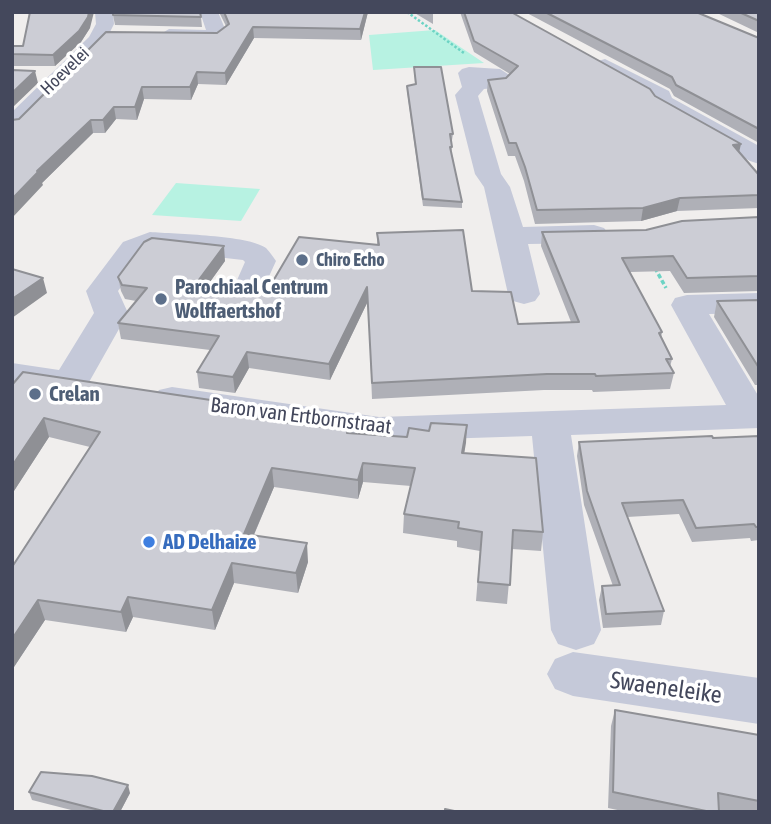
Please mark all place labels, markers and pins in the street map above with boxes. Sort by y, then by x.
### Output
place label: Chiro Echo [316,249,385,271]
marker: Chiro Echo [294,252,310,268]
place label: Parochiaal Centrum Wolffaertshof [175,274,328,324]
marker: Parochiaal Centrum Wolffaertshof [153,291,169,307]
place label: Crelan [49,381,100,407]
marker: Crelan [27,386,43,402]
place label: AD Delhaize [163,529,256,555]
marker: AD Delhaize [141,534,157,550]

